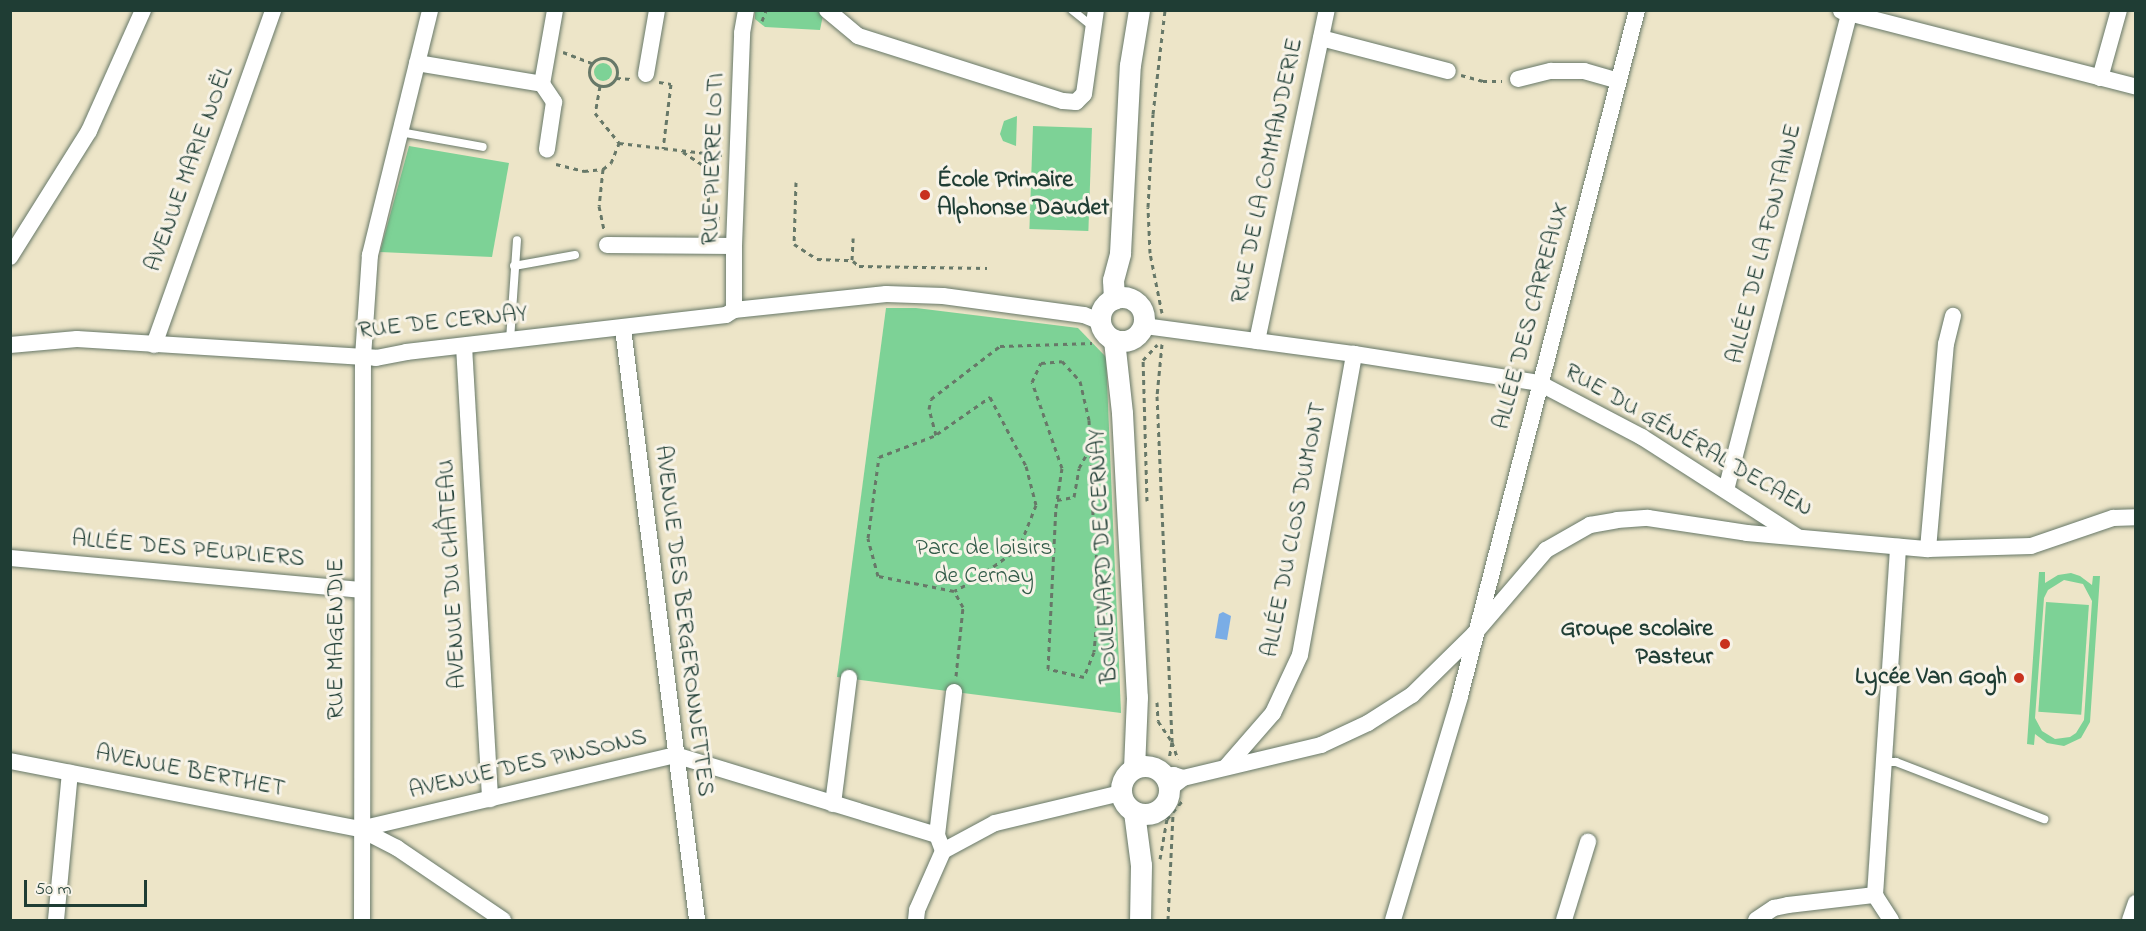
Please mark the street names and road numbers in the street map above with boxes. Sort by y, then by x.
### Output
street label: RUE DE LA COMMANDERIE [1226,36,1310,306]
street label: AVENUE MARIE NOËL [139,62,241,276]
street label: RUE PIERRE LOTI [697,72,731,246]
street label: ALLÉE DE LA FONTAINE [1721,121,1809,367]
street label: ALLÉE DES CARREAUX [1488,199,1576,433]
street label: RUE DE CERNAY [357,300,529,346]
street label: RUE DU GÉNÉRAL DECAEN [1559,358,1817,524]
street label: ALLÉE DU CLOS DUMONT [1256,400,1334,660]
street label: BOULEVARD DE CERNAY [1083,428,1125,684]
street label: AVENUE DES BERGERONNETTES [647,444,719,798]
street label: AVENUE DU CHÂTEAU [433,458,473,690]
street label: ALLÉE DES PEUPLIERS [70,525,306,575]
street label: RUE MAGENDIE [323,558,351,720]
street label: AVENUE DES PINSONS [406,724,650,806]
street label: AVENUE BERTHET [93,740,287,804]

